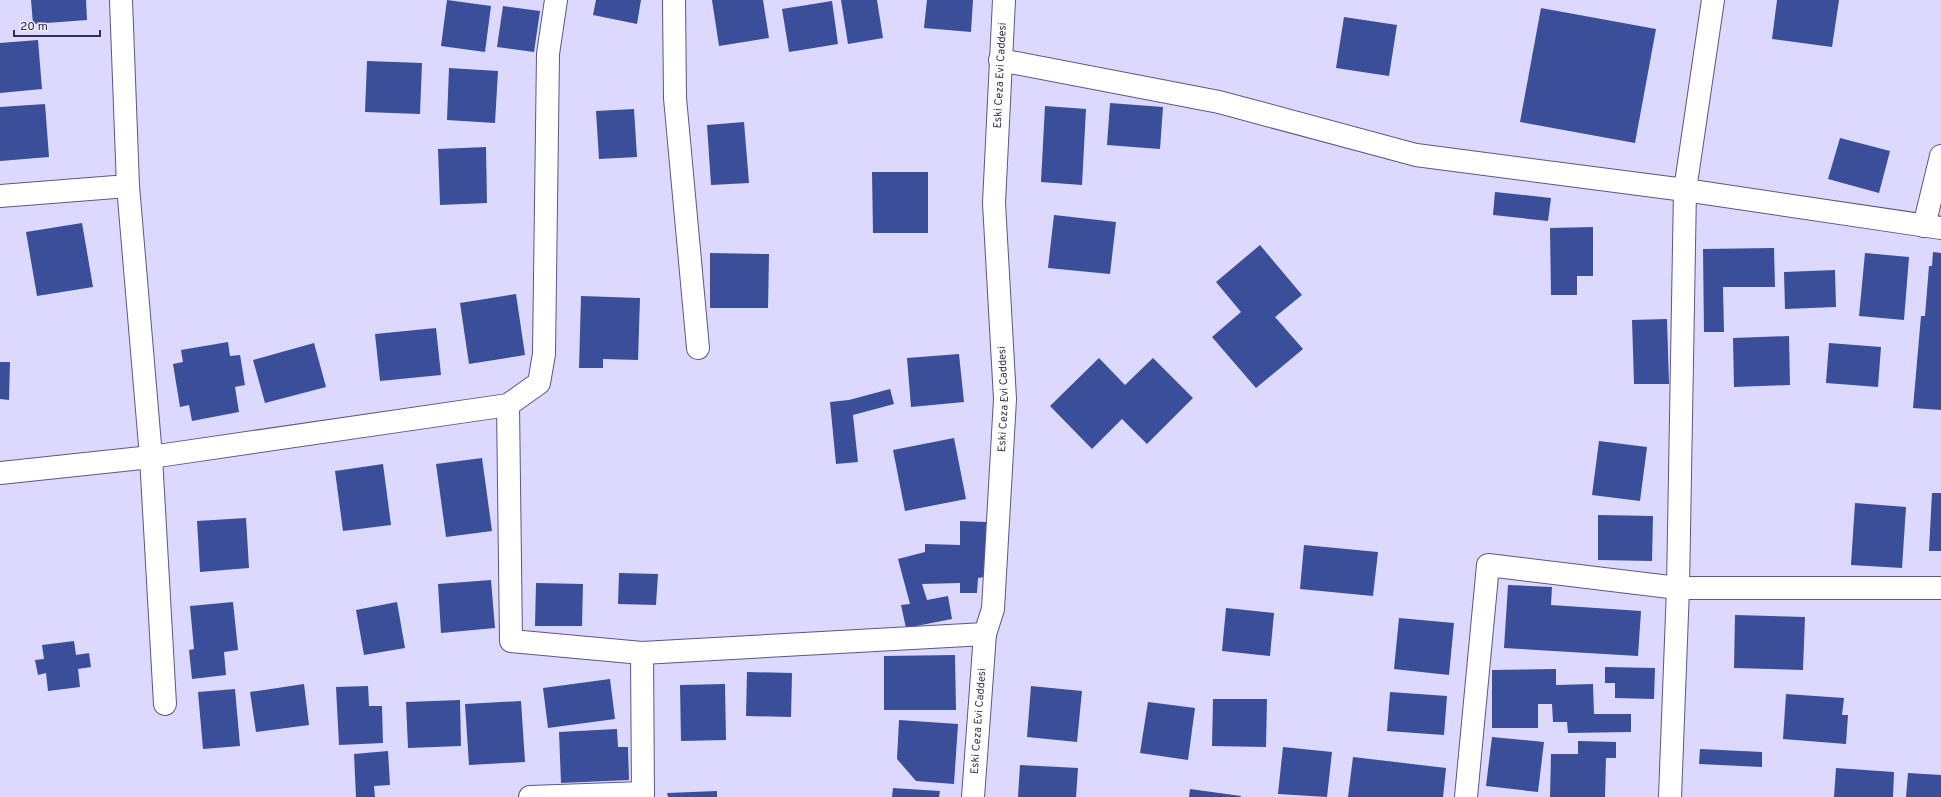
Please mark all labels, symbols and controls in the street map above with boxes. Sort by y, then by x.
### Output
scale bar [14,12,100,38]
text: 20 m [20,19,48,35]
street label: Eski Ceza Evi Caddesi [991,22,1010,129]
street label: Eski Ceza Evi Caddesi [995,346,1012,452]
street label: Eski Ceza Evi Caddesi [968,668,989,775]

